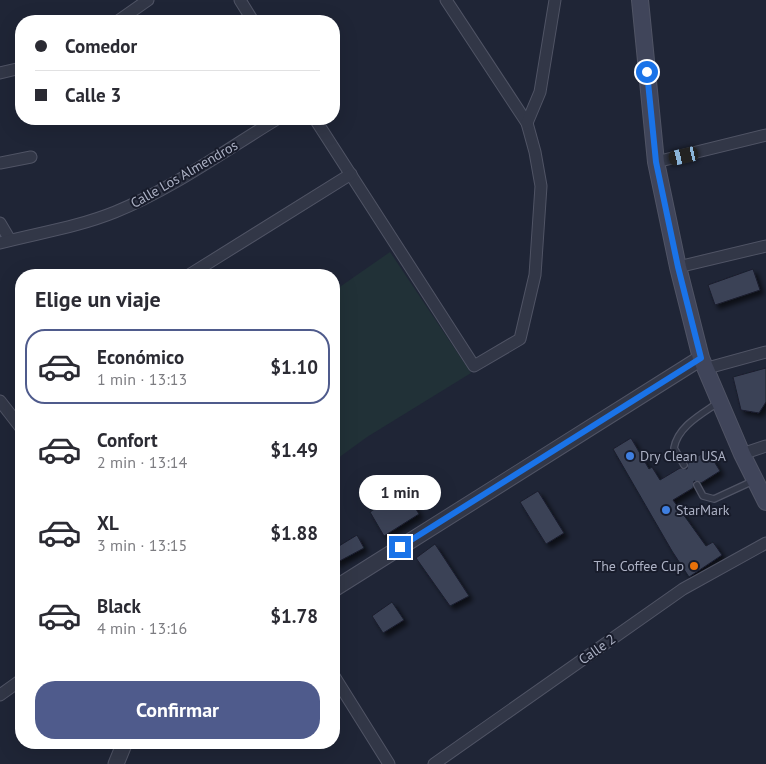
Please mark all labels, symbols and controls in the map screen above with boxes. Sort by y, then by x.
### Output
text: Comedor [65,34,137,58]
route start [636,61,658,83]
text: Calle 3 [65,83,121,107]
street label: Calle Los Almendros [127,136,241,212]
car [667,145,700,167]
text: Elige un viaje [35,285,161,313]
icon: car [37,344,82,389]
text: Económico [97,345,184,369]
text: $1.10 [270,355,318,379]
text: 1 min · 13:13 [97,369,187,389]
icon: car [37,427,82,472]
text: Confort [97,428,158,452]
text: $1.49 [270,438,318,462]
place label: Dry Clean USA [640,447,727,465]
marker: Dry Clean USA [624,450,636,462]
text: 2 min · 13:14 [97,452,187,472]
callout: 1 min [359,474,441,510]
text: 1 min [380,482,420,502]
place label: StarMark [676,501,730,519]
marker: StarMark [660,504,672,516]
icon: car [37,510,82,555]
text: XL [97,511,119,535]
text: $1.88 [270,521,318,545]
text: 3 min · 13:15 [97,535,187,555]
route end [389,536,411,558]
place label: The Coffee Cup [593,557,684,575]
marker: The Coffee Cup [688,560,700,572]
icon: car [37,593,82,638]
text: Black [97,594,141,618]
text: $1.78 [270,604,318,628]
text: 4 min · 13:16 [97,618,187,638]
street label: Calle 2 [575,630,619,668]
button: Confirmar [35,681,320,739]

